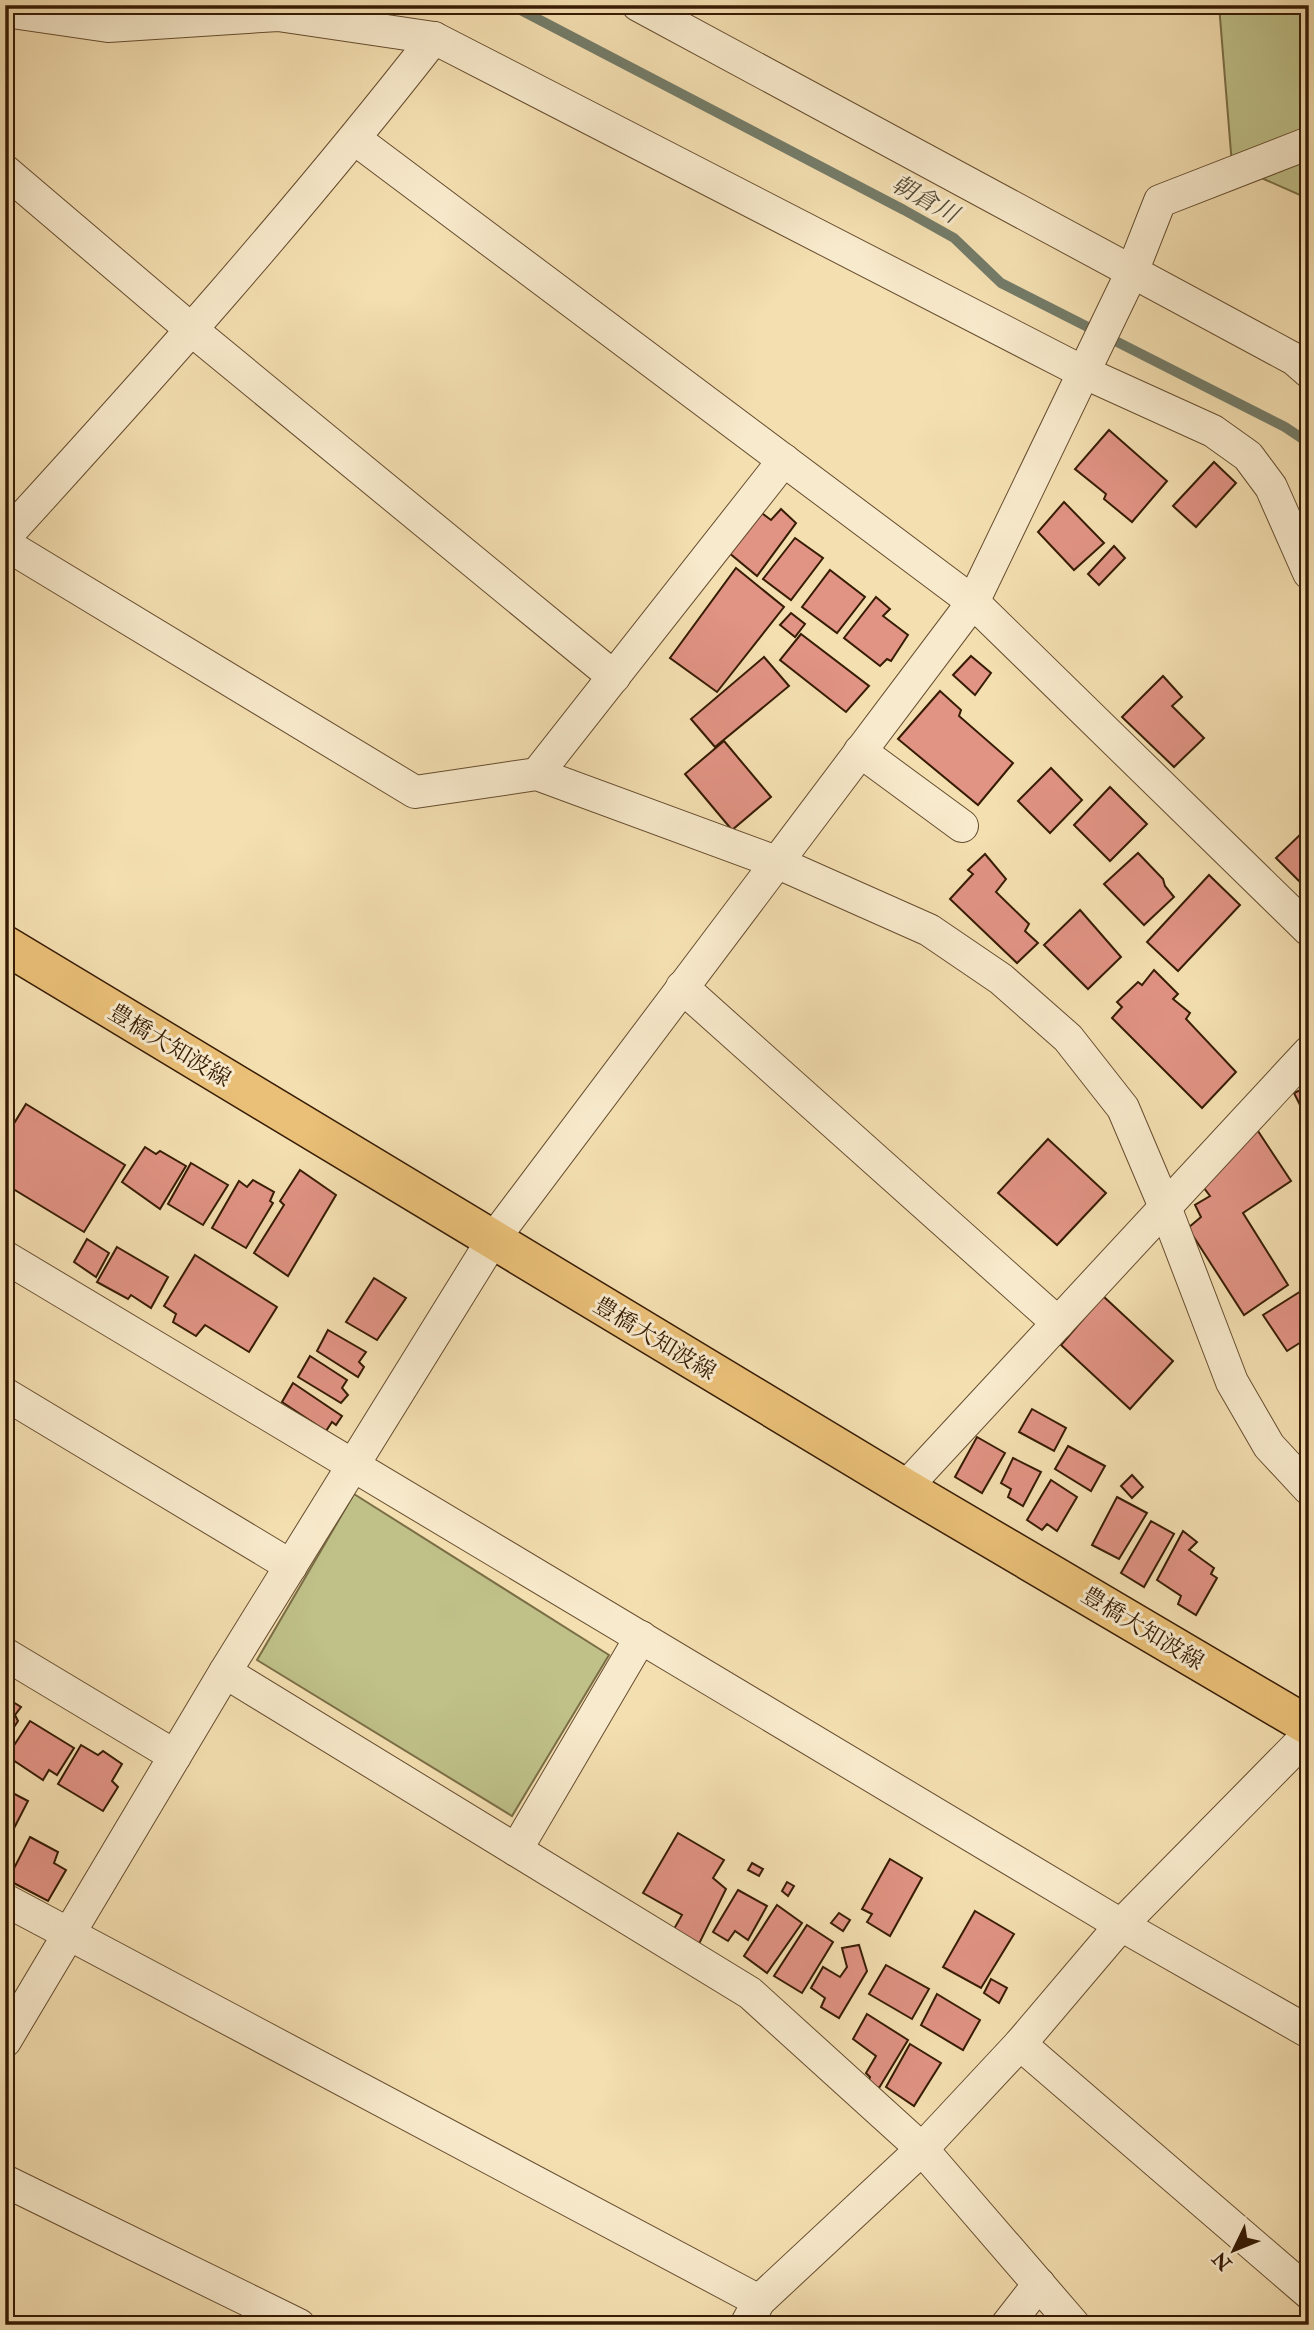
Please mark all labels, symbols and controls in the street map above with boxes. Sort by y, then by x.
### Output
water label: 朝倉川 [886,168,966,232]
street label: 豊橋大知波線 [103,997,236,1093]
street label: 豊橋大知波線 [588,1290,721,1386]
street label: 豊橋大知波線 [1076,1580,1209,1676]
north arrow [1198,2214,1268,2284]
text: N [1207,2246,1238,2276]

